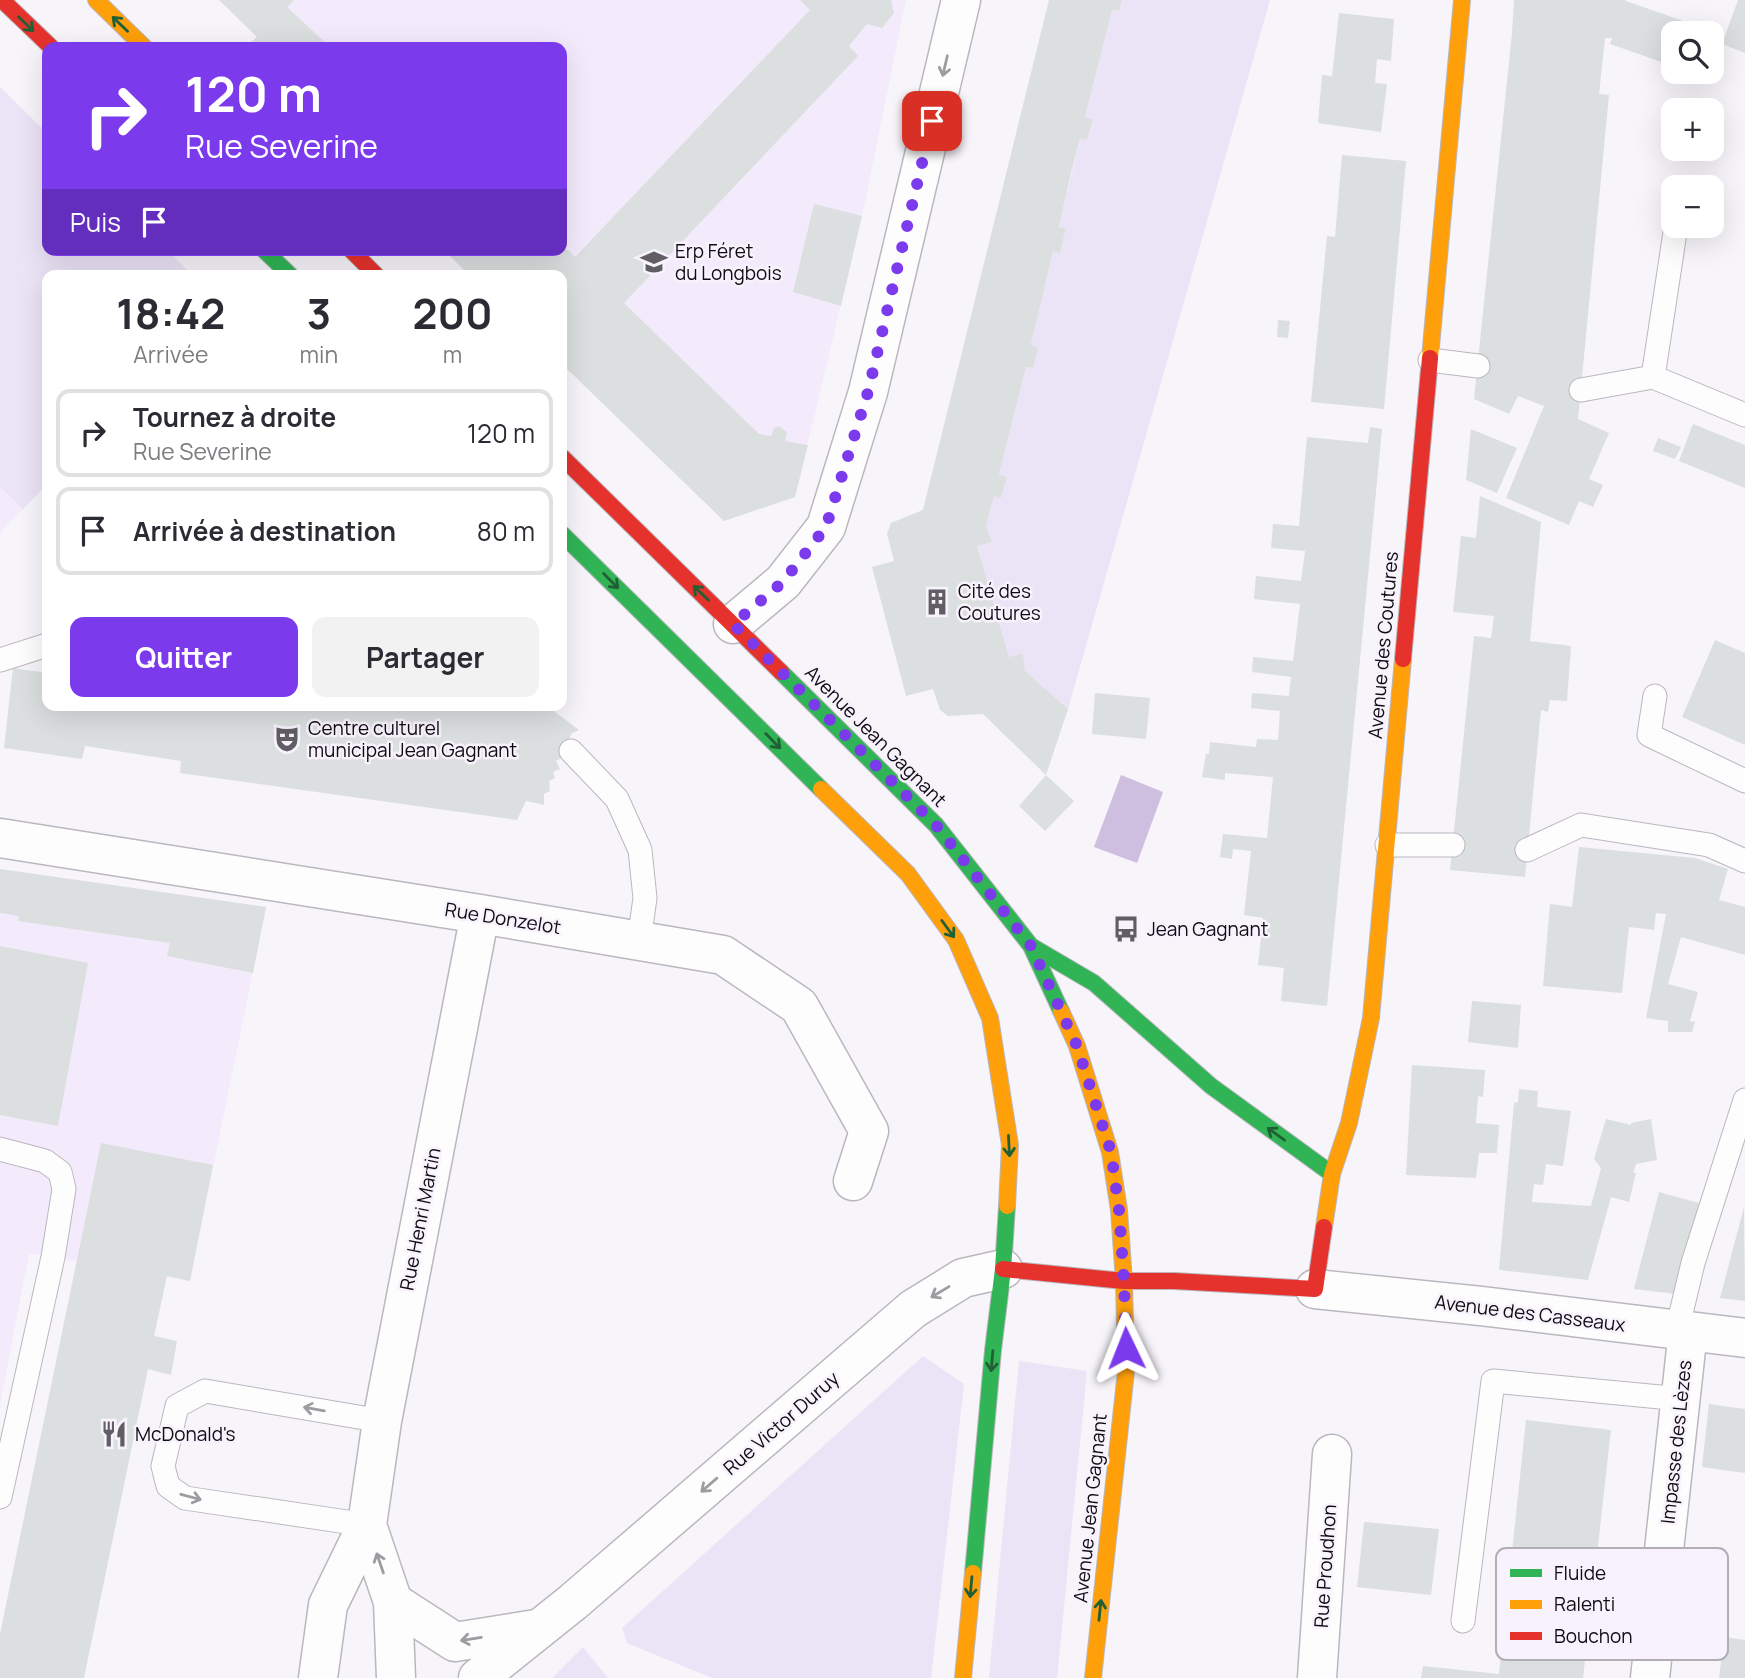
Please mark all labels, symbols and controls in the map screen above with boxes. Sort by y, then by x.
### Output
one-way arrow [18,15,35,32]
one-way arrow [112,15,129,32]
map controls [1661,21,1724,238]
button: search [1661,21,1724,84]
one-way arrow [938,54,951,77]
text: 120 m [185,60,322,127]
icon: right [70,70,161,161]
pin [902,91,962,151]
button: + [1661,98,1724,161]
icon: arrive [913,102,951,140]
text: Rue Severine [185,124,378,168]
button: − [1661,175,1724,238]
icon: arrive [135,203,173,241]
text: Puis [70,204,121,240]
place label: Erp Féret du Longbois [675,238,782,286]
school or university icon: Erp Féret du Longbois [639,247,669,277]
text: 18:42 [116,284,225,342]
text: 3 [307,284,331,342]
text: 200 [412,284,493,342]
text: Arrivée [133,338,208,370]
text: min [300,338,338,370]
text: m [443,338,462,370]
text: Tournez à droite [133,399,336,435]
icon: right [74,414,112,452]
text: 120 m [467,415,535,451]
text: Rue Severine [133,435,272,467]
icon: arrive [74,512,112,550]
text: Arrivée à destination [133,513,396,549]
text: 80 m [477,513,535,549]
street label: Avenue des Coutures [1362,550,1404,740]
one-way arrow [602,572,619,589]
place label: Cité des Coutures [958,578,1041,626]
one-way arrow [693,585,710,602]
building icon: Cité des Coutures [922,587,952,617]
button: Quitter [70,617,298,697]
button: Partager [312,617,539,697]
street label: Avenue Jean Gagnant [800,660,952,812]
place label: Centre culturel municipal Jean Gagnant [308,715,517,763]
theatre icon: Centre culturel municipal Jean Gagnant [272,724,302,754]
one-way arrow [764,732,781,749]
street label: Rue Donzelot [443,896,563,940]
bus stop icon: Jean Gagnant [1111,914,1141,944]
place label: Jean Gagnant [1147,916,1268,942]
one-way arrow [941,920,956,938]
one-way arrow [1267,1127,1286,1142]
one-way arrow [1003,1134,1016,1157]
street label: Rue Henri Martin [393,1145,447,1293]
one-way arrow [930,1286,950,1300]
street label: Avenue des Casseaux [1433,1288,1627,1338]
position arrow [1089,1311,1163,1385]
one-way arrow [985,1349,998,1372]
street label: Impasse des Lèzes [1654,1359,1698,1525]
street label: Rue Victor Duruy [718,1365,844,1481]
one-way arrow [303,1402,326,1416]
street label: Avenue Jean Gagnant [1067,1412,1113,1604]
restaurant icon: McDonald's [99,1419,129,1449]
place label: McDonald's [135,1421,236,1447]
one-way arrow [700,1477,718,1493]
one-way arrow [180,1491,202,1504]
street label: Rue Proudhon [1308,1503,1342,1629]
legend [1496,1548,1728,1660]
one-way arrow [373,1552,386,1574]
text: Fluide [1554,1560,1606,1586]
one-way arrow [964,1576,977,1598]
text: Ralenti [1554,1591,1615,1617]
one-way arrow [1094,1599,1107,1622]
text: Bouchon [1554,1623,1633,1649]
one-way arrow [460,1633,483,1646]

